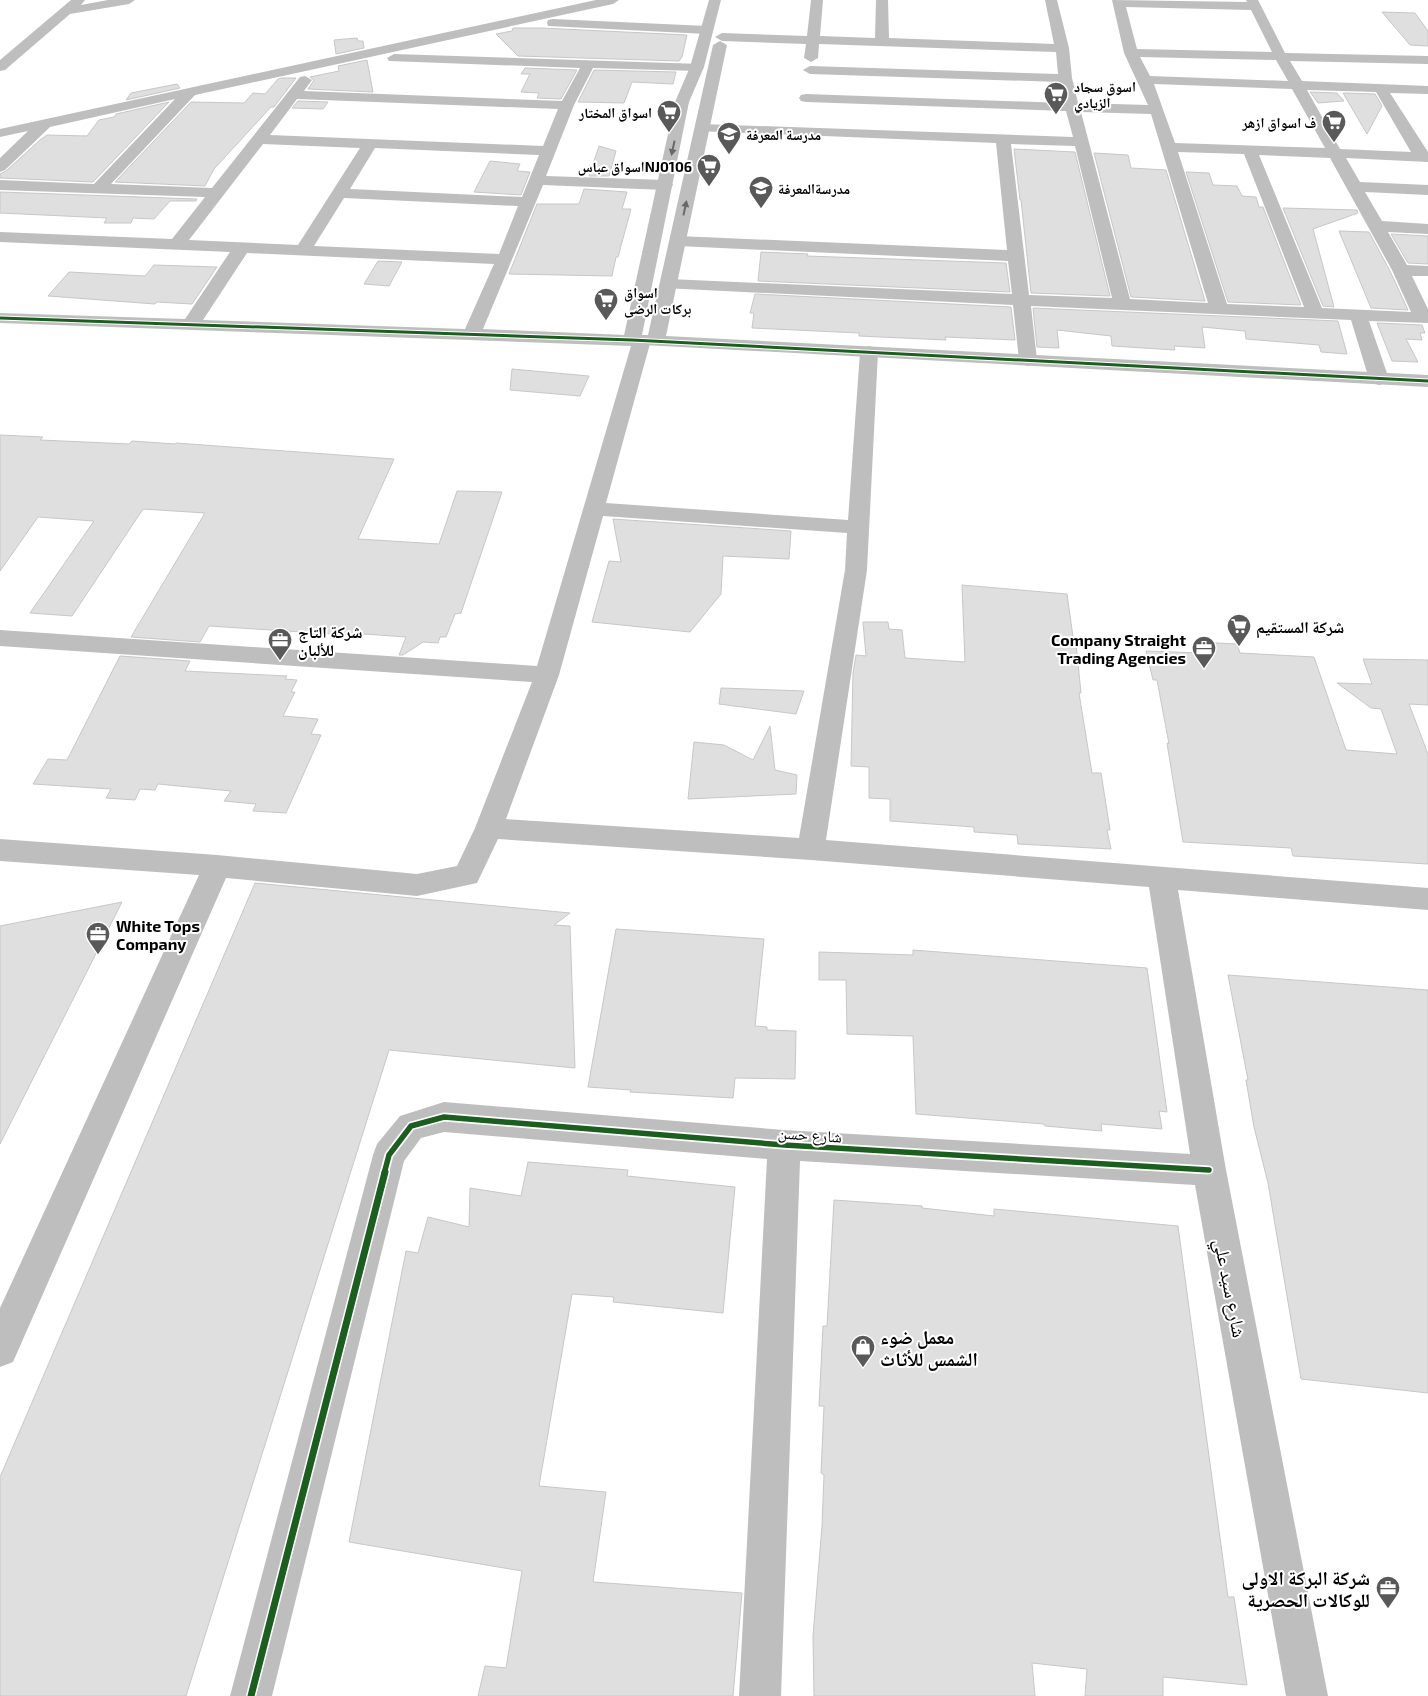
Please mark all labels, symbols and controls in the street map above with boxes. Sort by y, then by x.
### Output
place label: اسوق سجاد الزيادي [1074,78,1136,114]
supermarket icon: اسوق سجاد الزيادي [1043,81,1069,115]
supermarket icon: اسواق المختار [656,99,682,133]
place label: اسواق المختار [578,104,652,122]
supermarket icon: ف اسواق ازهر [1321,109,1347,143]
place label: ف اسواق ازهر [1241,114,1316,132]
school or university icon: مدرسة المعرفة [716,121,742,155]
place label: مدرسة المعرفة [746,126,821,143]
one-way arrow [669,140,677,155]
supermarket icon: اسواق عباسNJ0106 [696,153,722,187]
place label: اسواق عباسNJ0106 [578,158,692,176]
school or university icon: مدرسةالمعرفة [748,175,774,209]
place label: مدرسةالمعرفة [778,180,850,197]
one-way arrow [681,201,689,216]
place label: اسواق بركات الرضى [624,284,691,318]
supermarket icon: اسواق بركات الرضى [593,287,619,321]
supermarket icon: شركة المستقيم [1226,613,1252,647]
place label: شركة المستقيم [1256,617,1344,639]
place label: شركة التاج للألبان [298,622,362,660]
office icon: شركة التاج للألبان [267,627,293,661]
place label: Company Straight Trading Agencies [1051,630,1186,667]
office icon: Company Straight Trading Agencies [1191,635,1217,669]
place label: White Tops Company [116,916,200,954]
office icon: White Tops Company [85,921,111,955]
street label: شارع حسن [777,1122,843,1148]
street label: شارع سيد علي [1205,1237,1252,1340]
place label: معمل ضوء الشمس للأثاث [880,1325,978,1371]
shop icon: معمل ضوء الشمس للأثاث [850,1334,876,1368]
place label: شركة البركة الاولى للوكالات الحصرية [1241,1566,1370,1611]
office icon: شركة البركة الاولى للوكالات الحصرية [1375,1575,1401,1609]

